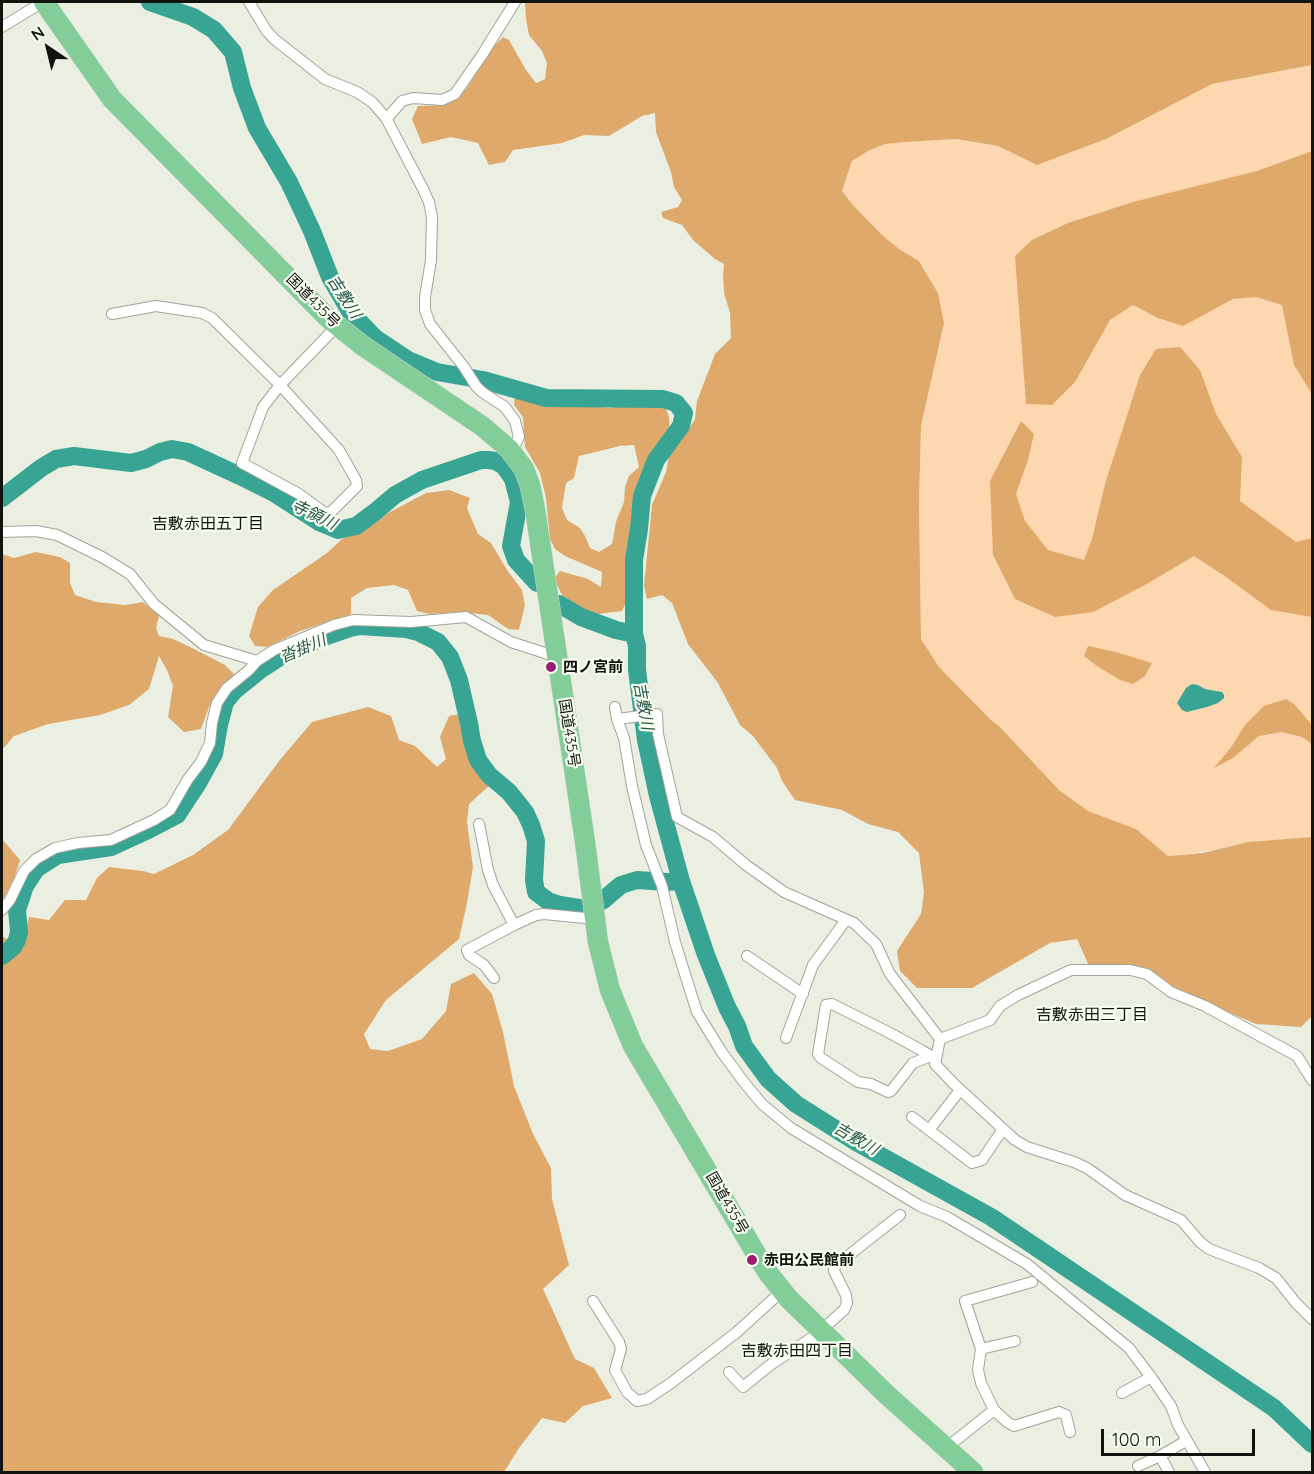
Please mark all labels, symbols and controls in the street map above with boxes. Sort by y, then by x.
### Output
north arrow [18,18,78,78]
text: N [27,22,48,45]
street label: 国道435号 [282,270,344,332]
water label: 吉敷川 [323,272,365,322]
water label: 寺領川 [288,496,340,534]
district label: 吉敷赤田五丁目 [152,514,264,534]
water label: 沓掛川 [277,631,329,667]
place label: 四ノ宮前 [563,658,623,676]
marker: 四ノ宮前 [544,660,558,674]
water label: 吉敷川 [629,681,657,731]
street label: 国道435号 [555,698,583,768]
district label: 吉敷赤田三丁目 [1036,1005,1148,1025]
water label: 吉敷川 [830,1119,882,1159]
street label: 国道435号 [702,1169,752,1237]
place label: 赤田公民館前 [764,1251,854,1269]
marker: 赤田公民館前 [745,1253,759,1267]
district label: 吉敷赤田四丁目 [741,1341,853,1361]
scale bar [1104,1417,1258,1455]
text: 100 m [1112,1428,1161,1451]

